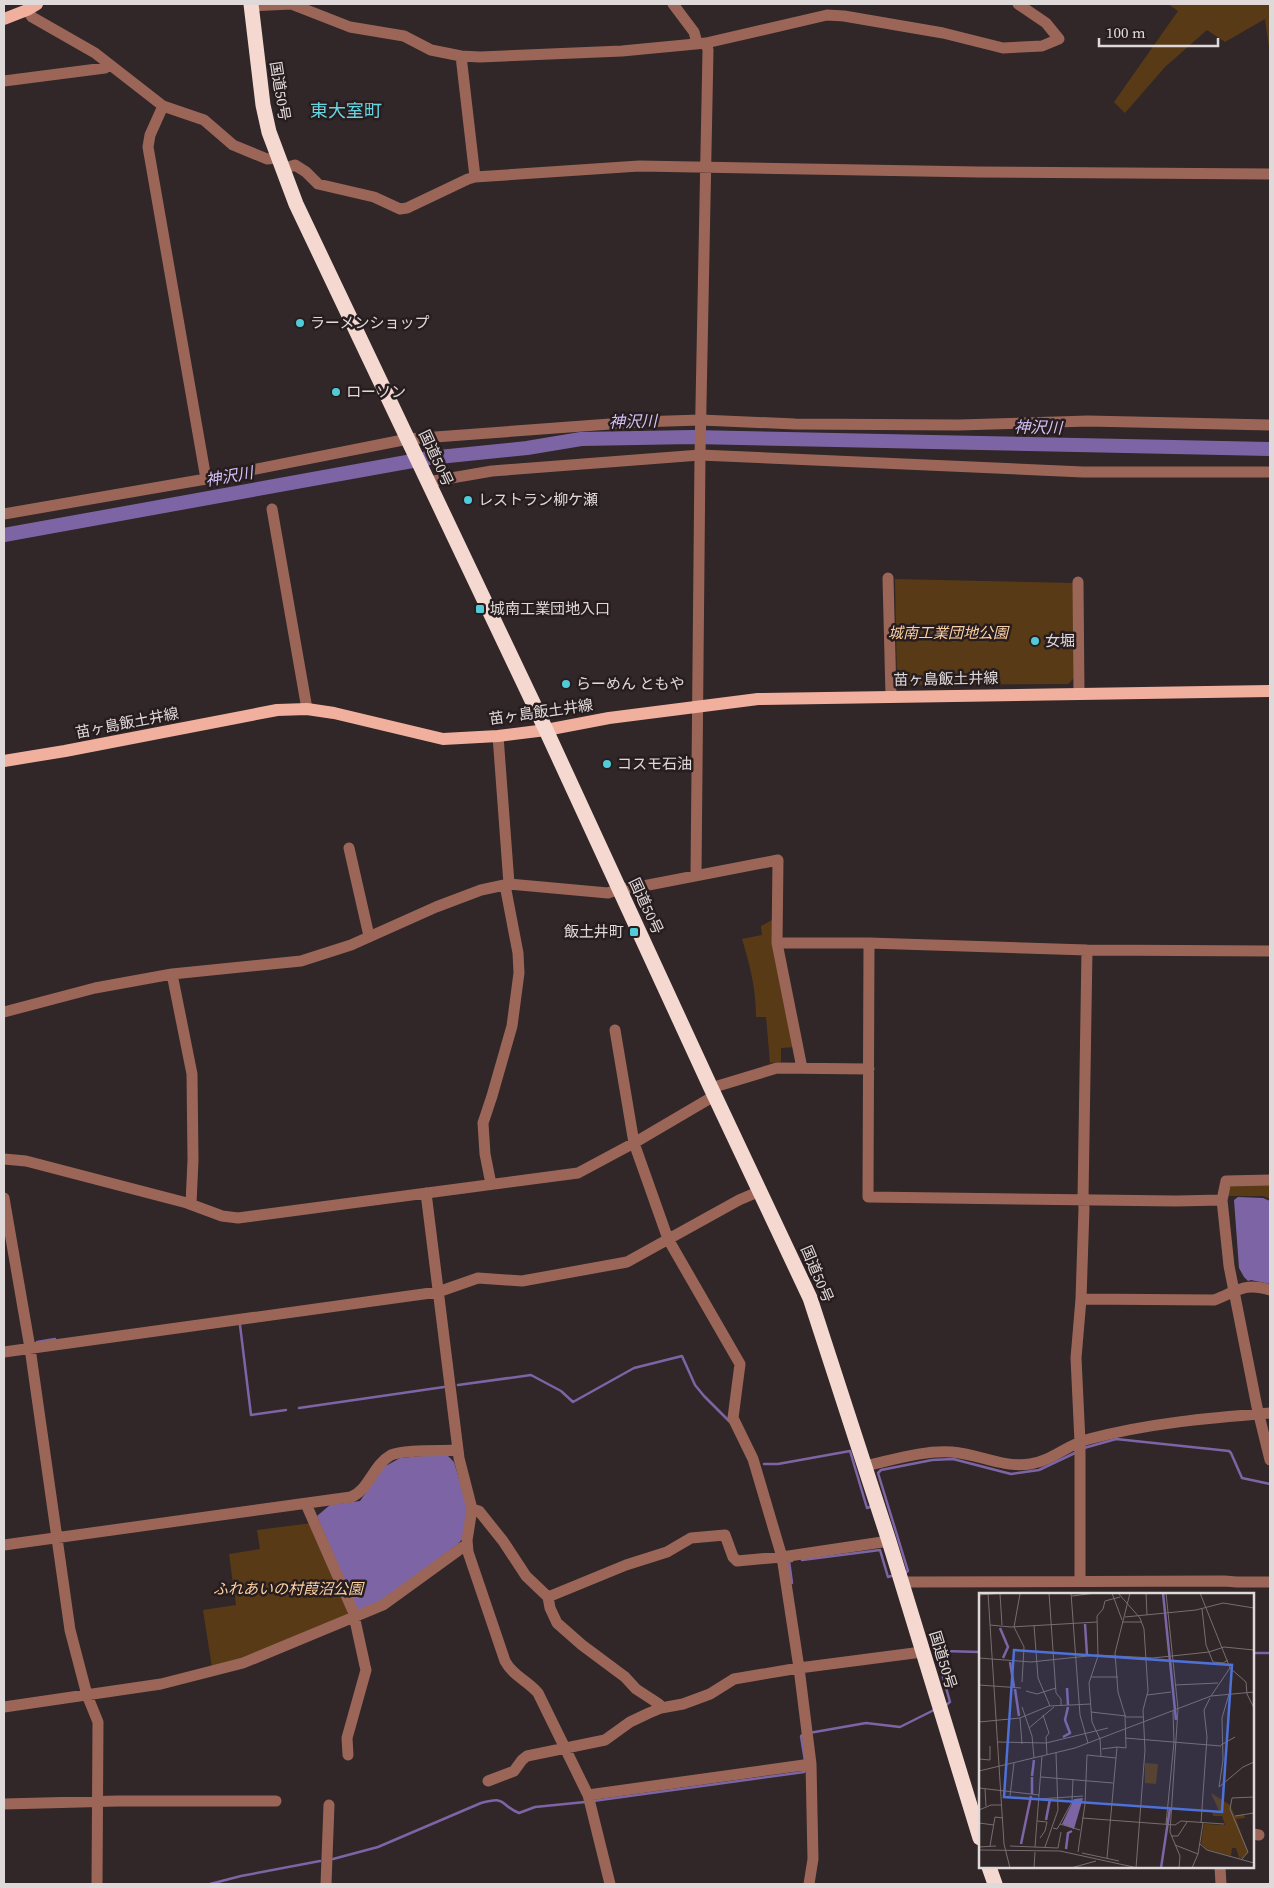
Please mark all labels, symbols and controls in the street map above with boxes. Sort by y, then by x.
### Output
scale bar [1099,15,1218,47]
text: 100 m [1106,22,1146,43]
street label: 国道50号 [265,60,296,122]
district label: 東大室町 [310,98,382,123]
place label: ラーメンショップ [310,312,429,333]
marker: ラーメンショップ [294,317,306,329]
place label: ローソン [346,381,406,402]
marker: ローソン [330,386,342,398]
water label: 神沢川 [609,410,659,432]
water label: 神沢川 [1014,416,1064,438]
street label: 国道50号 [414,426,459,489]
water label: 神沢川 [203,461,257,491]
place label: レストラン柳ケ瀬 [478,489,598,510]
marker: レストラン柳ケ瀬 [462,494,474,506]
place label: 城南工業団地入口 [490,598,610,619]
marker: 城南工業団地入口 [474,603,486,615]
park label: 城南工業団地公園 [888,622,1010,643]
place label: 女堀 [1045,630,1075,651]
marker: 女堀 [1029,635,1041,647]
street label: 苗ヶ島飯土井線 [893,667,999,690]
place label: らーめん ともや [576,673,685,694]
marker: らーめん ともや [560,678,572,690]
street label: 苗ヶ島飯土井線 [487,694,594,729]
street label: 苗ヶ島飯土井線 [73,702,180,743]
place label: コスモ石油 [617,753,692,774]
marker: コスモ石油 [601,758,613,770]
street label: 国道50号 [624,874,669,937]
place label: 飯土井町 [564,921,624,942]
marker: 飯土井町 [628,926,640,938]
street label: 国道50号 [796,1242,839,1306]
park label: ふれあいの村葭沼公園 [213,1578,365,1599]
inset map [979,1593,1254,1868]
street label: 国道50号 [925,1628,962,1692]

